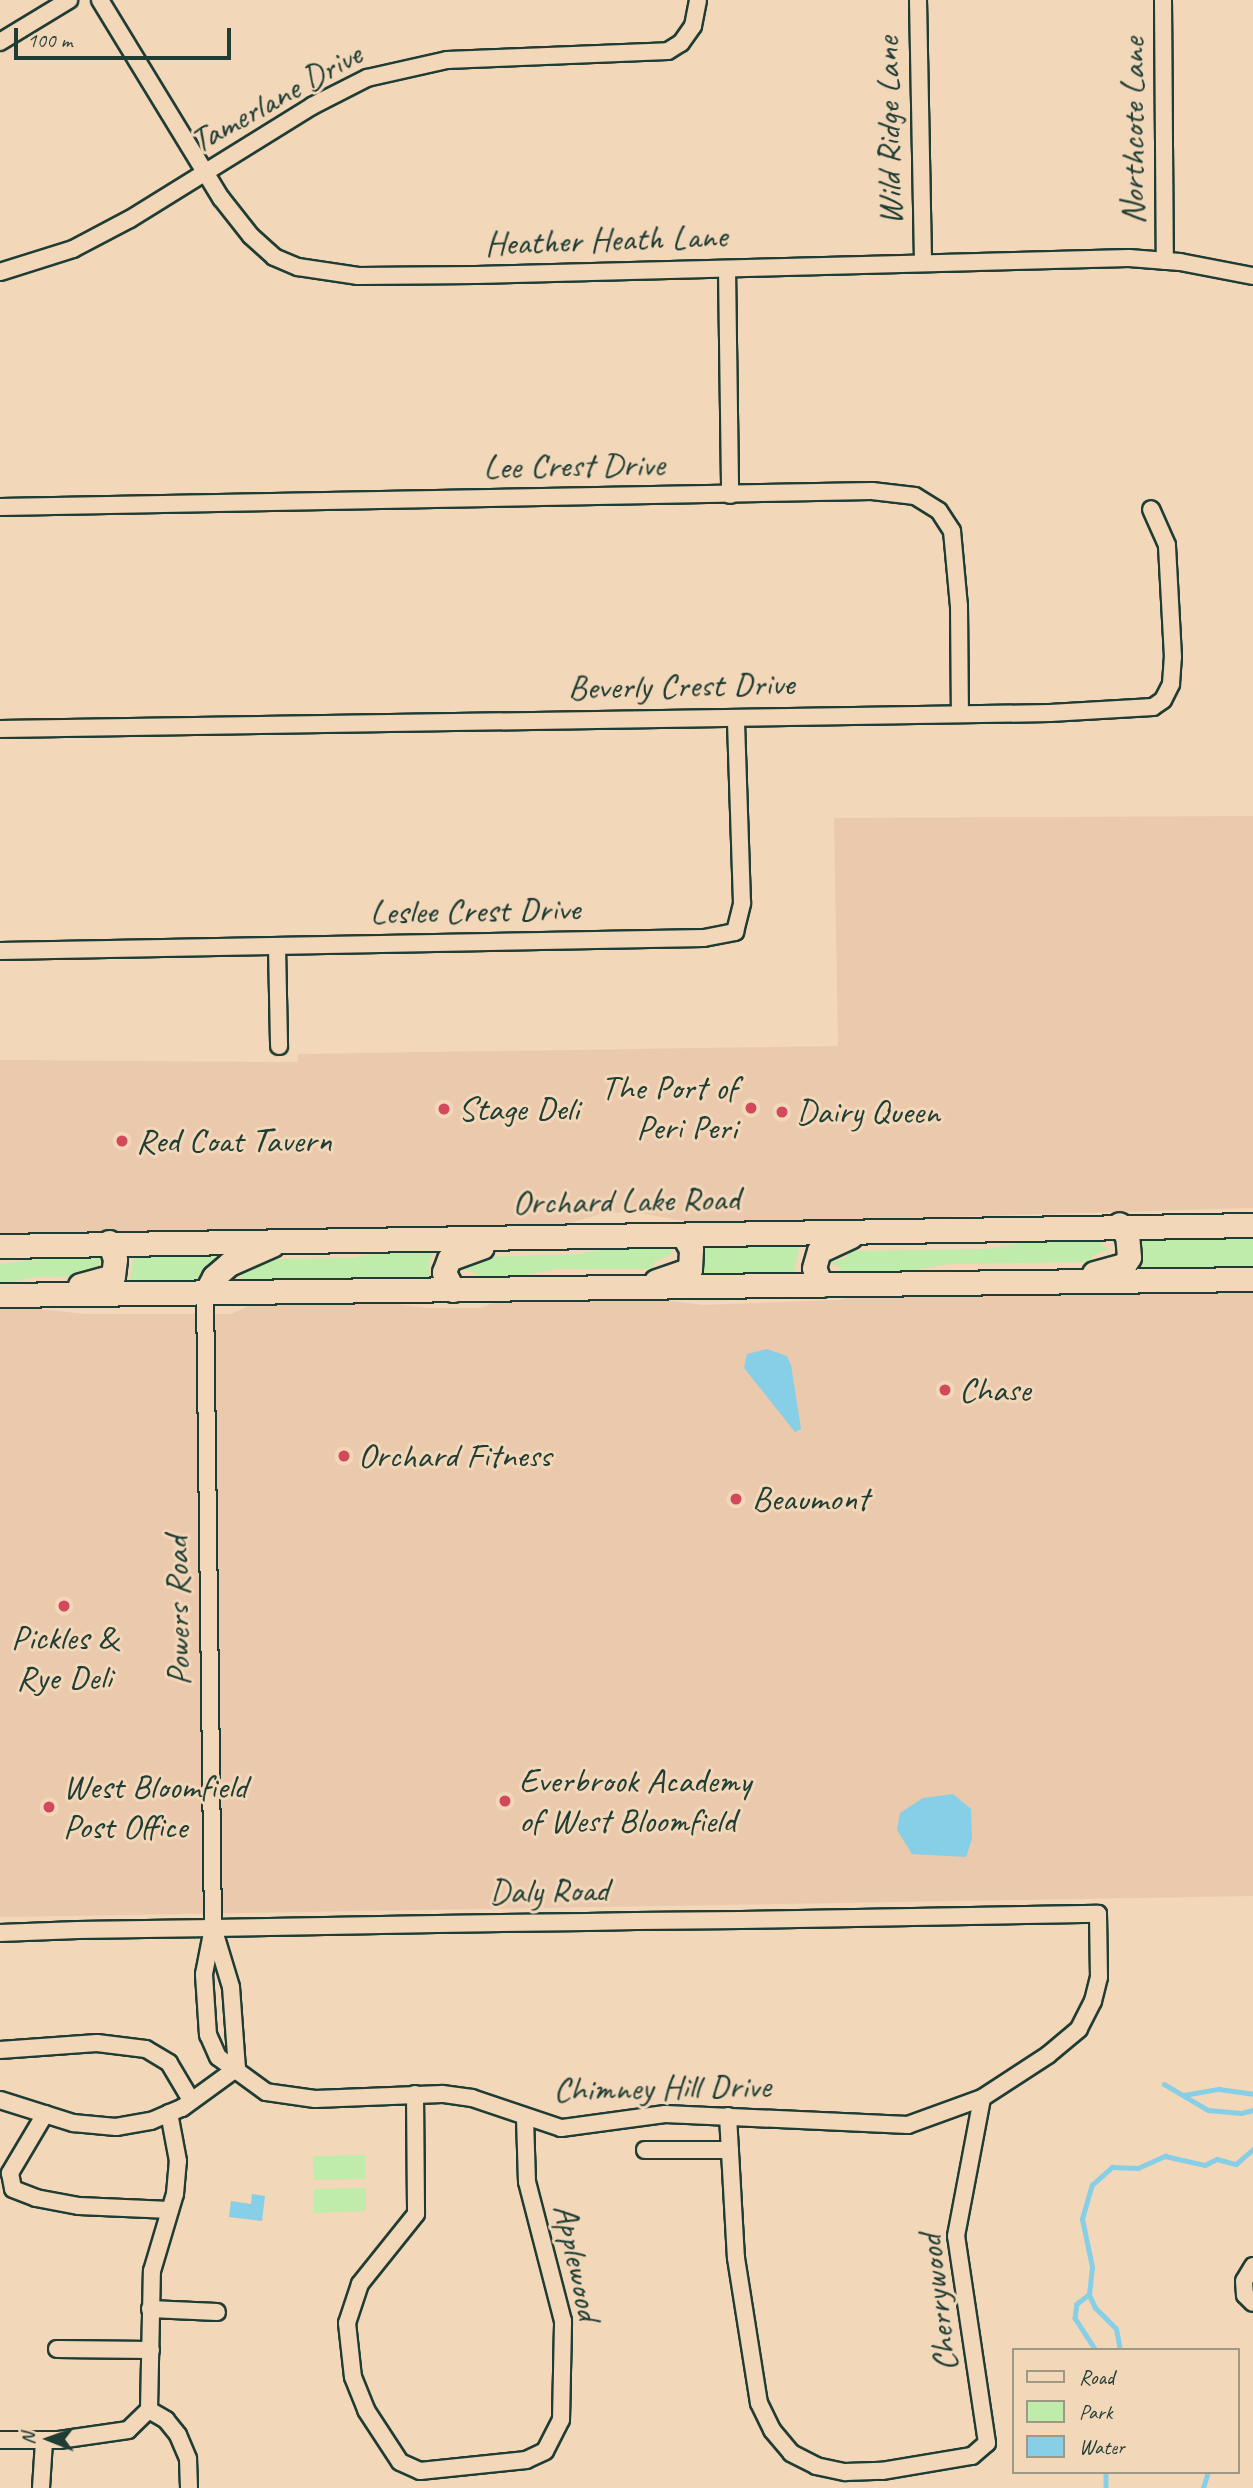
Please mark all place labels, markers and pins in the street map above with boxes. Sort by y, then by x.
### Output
place label: The Port of Peri Peri [601,1067,737,1149]
place label: Stage Deli [458,1088,580,1130]
place label: Dairy Queen [796,1091,940,1133]
marker: The Port of Peri Peri [743,1100,759,1116]
marker: Stage Deli [436,1101,452,1117]
marker: Dairy Queen [774,1104,790,1120]
place label: Red Coat Tavern [136,1120,330,1162]
marker: Red Coat Tavern [114,1133,130,1149]
place label: Chase [959,1369,1030,1411]
marker: Chase [937,1382,953,1398]
place label: Orchard Fitness [358,1435,552,1477]
marker: Orchard Fitness [336,1448,352,1464]
place label: Beaumont [752,1478,869,1520]
marker: Beaumont [726,1489,746,1509]
marker: Pickles & Rye Deli [56,1598,72,1614]
place label: Pickles & Rye Deli [11,1617,117,1699]
place label: Everbrook Academy of West Bloomfield [519,1760,748,1842]
place label: West Bloomfield Post Office [63,1766,250,1848]
marker: Everbrook Academy of West Bloomfield [497,1793,513,1809]
marker: West Bloomfield Post Office [41,1799,57,1815]

